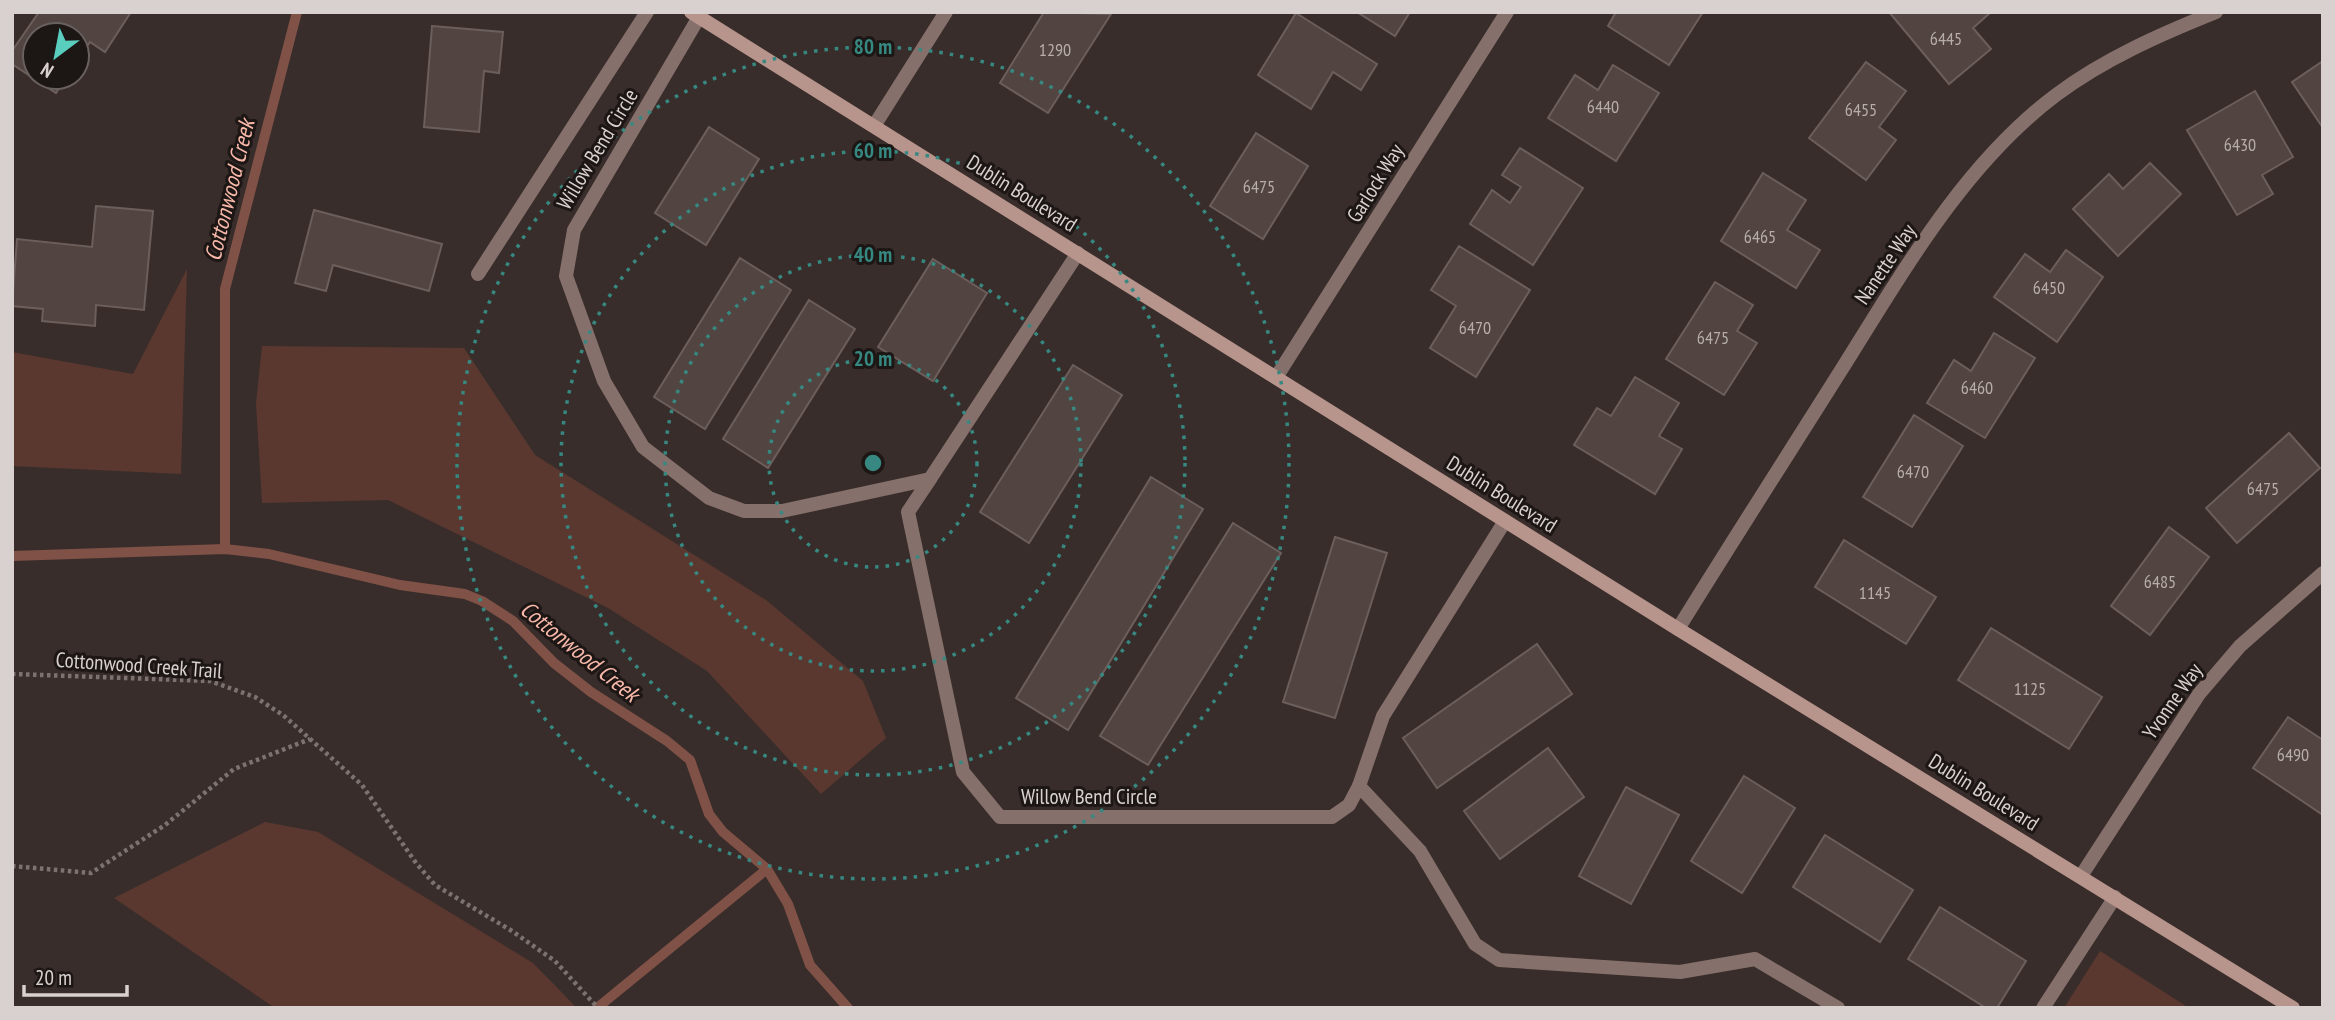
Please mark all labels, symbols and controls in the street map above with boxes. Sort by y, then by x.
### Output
north arrow [21,21,91,91]
house number: 6445 [1930,27,1962,50]
text: 80 m [854,33,892,60]
house number: 1290 [1039,38,1071,61]
text: N [36,58,58,83]
street label: Willow Bend Circle [550,84,644,214]
house number: 6440 [1587,95,1619,118]
house number: 6455 [1845,98,1877,121]
water label: Cottonwood Creek [197,113,261,264]
house number: 6430 [2224,133,2256,156]
text: 60 m [854,137,892,164]
street label: Garlock Way [1340,139,1410,227]
street label: Dublin Boulevard [962,148,1082,238]
house number: 6475 [1243,175,1275,198]
street label: Nanette Way [1848,218,1922,309]
house number: 6465 [1744,225,1776,248]
text: 40 m [854,241,892,268]
house number: 6450 [2033,276,2065,299]
house number: 6470 [1459,316,1491,339]
house number: 6475 [1697,326,1729,349]
text: 20 m [854,345,892,372]
house number: 6460 [1961,376,1993,399]
street label: Dublin Boulevard [1442,449,1562,539]
centre of rings [861,451,885,475]
house number: 6470 [1897,460,1929,483]
house number: 6475 [2247,477,2279,500]
house number: 6485 [2144,570,2176,593]
house number: 1145 [1859,581,1891,604]
water label: Cottonwood Creek [515,594,648,710]
street label: Cottonwood Creek Trail [55,646,223,684]
street label: Yvonne Way [2136,658,2208,744]
house number: 1125 [2014,677,2046,700]
house number: 6490 [2277,743,2309,766]
street label: Dublin Boulevard [1924,747,2044,837]
street label: Willow Bend Circle [1021,783,1157,810]
scale bar [24,954,128,998]
text: 20 m [35,964,72,991]

